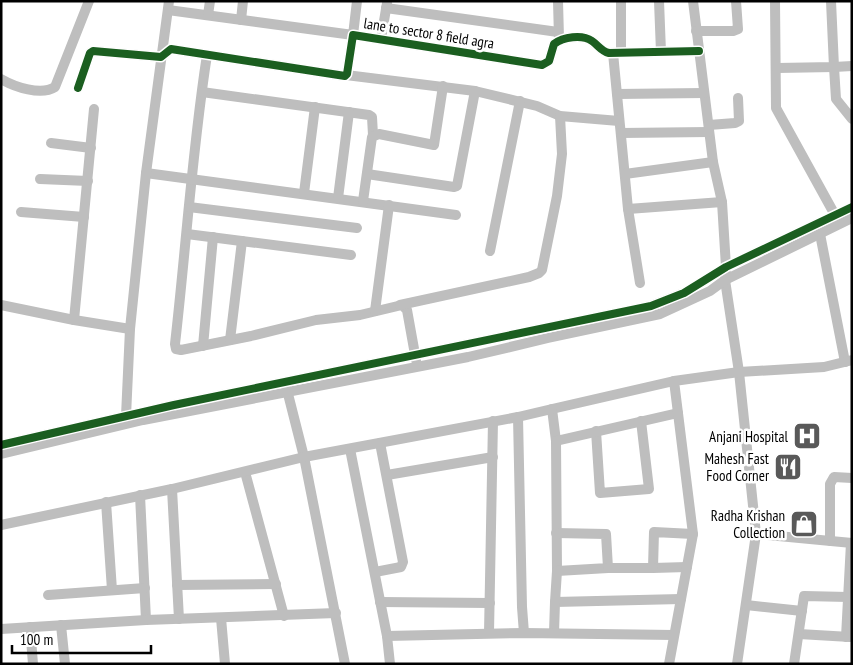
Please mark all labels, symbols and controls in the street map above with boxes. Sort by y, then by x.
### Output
street label: lane to sector 8 field agra [362,13,496,53]
hospital icon: Anjani Hospital [792,421,822,451]
place label: Anjani Hospital [709,427,788,446]
place label: Mahesh Fast Food Corner [704,449,770,485]
restaurant icon: Mahesh Fast Food Corner [773,452,803,482]
place label: Radha Krishan Collection [711,506,785,542]
shop icon: Radha Krishan Collection [789,509,819,539]
scale bar [12,622,151,654]
text: 100 m [20,630,53,649]

